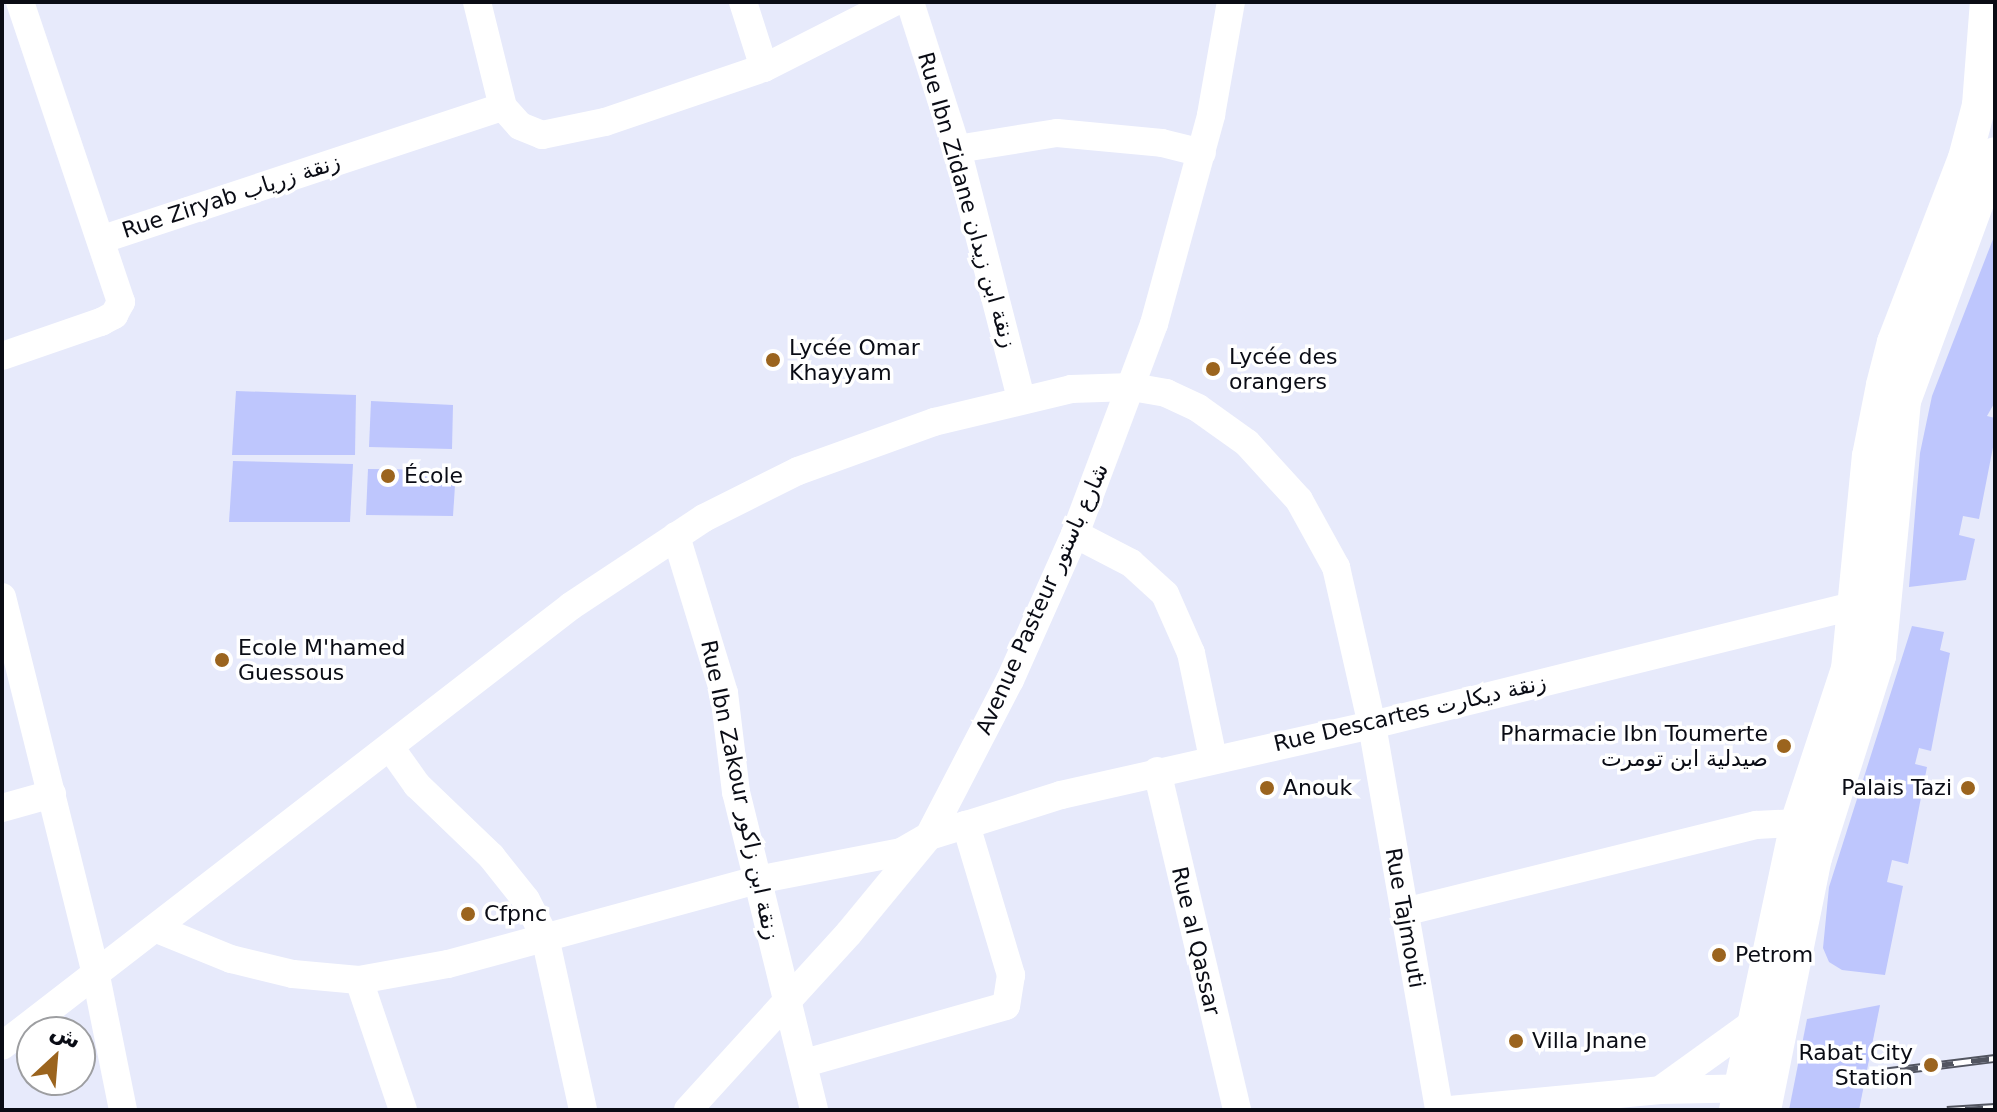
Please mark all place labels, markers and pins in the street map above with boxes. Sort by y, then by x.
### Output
place label: Lycée Omar Khayyam [789,334,920,386]
place label: Lycée des orangers [1229,343,1337,394]
marker: Lycée Omar Khayyam [764,351,782,369]
marker: Lycée des orangers [1204,360,1222,378]
place label: École [404,463,463,489]
marker: École [379,467,397,485]
place label: Ecole M'hamed Guessous [238,634,405,686]
marker: Ecole M'hamed Guessous [213,651,231,669]
place label: Pharmacie Ibn Toumerte صيدلية ابن تومرت [1500,720,1768,772]
marker: Pharmacie Ibn Toumerte صيدلية ابن تومرت [1775,737,1793,755]
place label: Anouk [1283,775,1352,801]
place label: Palais Tazi [1841,775,1952,801]
marker: Anouk [1258,779,1276,797]
marker: Palais Tazi [1959,779,1977,797]
place label: Cfpnc [484,901,547,927]
marker: Cfpnc [459,905,477,923]
place label: Petrom [1735,942,1813,968]
marker: Petrom [1710,946,1728,964]
place label: Villa Jnane [1532,1028,1647,1054]
marker: Villa Jnane [1507,1032,1525,1050]
place label: Rabat City Station [1799,1039,1913,1090]
marker: Rabat City Station [1920,1054,1942,1076]

